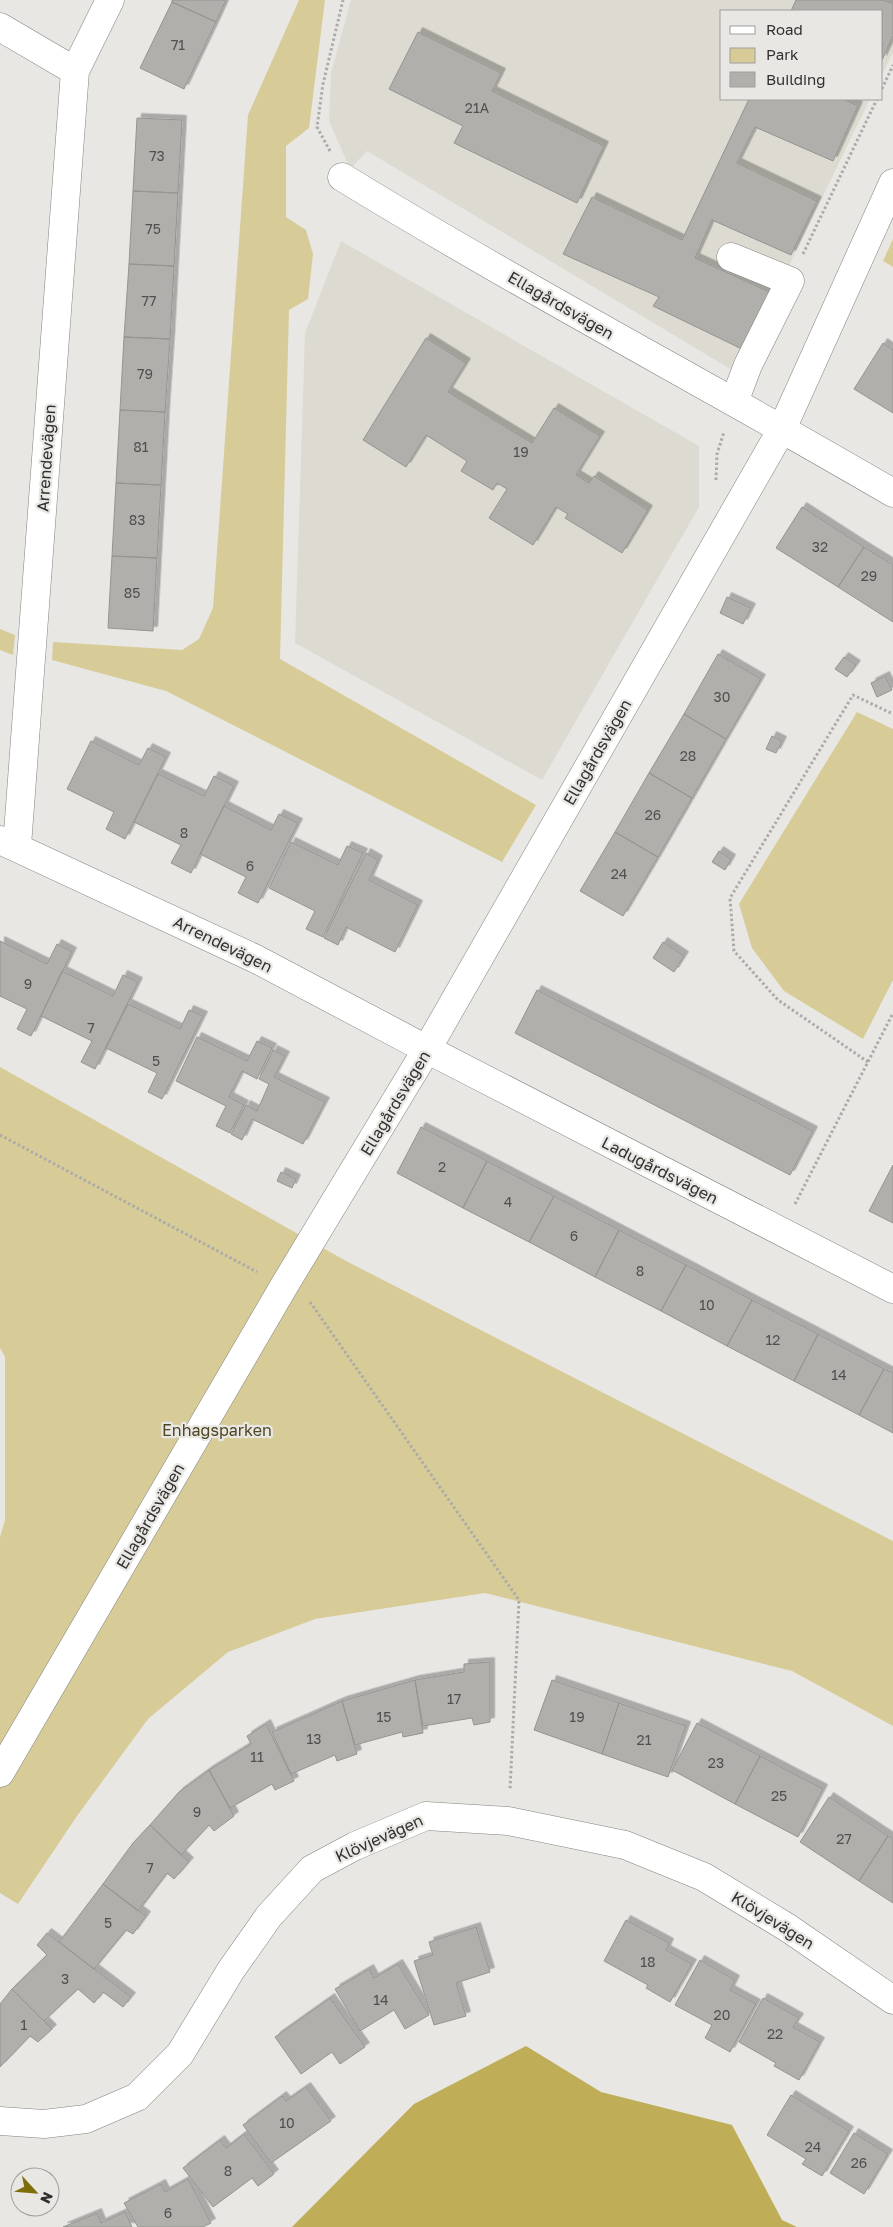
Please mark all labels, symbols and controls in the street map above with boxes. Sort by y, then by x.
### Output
legend [720,10,883,100]
text: Road [766,20,803,38]
house number: 71 [171,36,185,53]
text: Park [766,45,799,63]
text: Building [766,70,826,88]
house number: 21A [465,99,490,116]
house number: 73 [149,147,165,164]
house number: 75 [145,220,161,237]
street label: Ellagårdsvägen [504,267,618,343]
house number: 77 [142,292,156,309]
house number: 79 [137,365,153,382]
street label: Arrendevägen [32,404,60,512]
house number: 81 [133,438,149,455]
house number: 19 [513,443,529,460]
house number: 83 [129,511,145,528]
house number: 32 [812,538,828,555]
house number: 29 [861,567,877,584]
house number: 85 [124,584,140,601]
house number: 30 [714,688,730,705]
street label: Ellagårdsvägen [559,695,635,809]
house number: 28 [680,747,696,764]
house number: 26 [645,806,661,823]
house number: 8 [180,824,188,841]
house number: 6 [246,857,254,874]
house number: 24 [611,865,627,882]
street label: Arrendevägen [170,911,276,977]
house number: 9 [24,975,32,992]
house number: 7 [87,1019,95,1036]
street label: Ellagårdsvägen [356,1047,434,1159]
house number: 5 [152,1052,160,1069]
street label: Ladugårdsvägen [599,1132,721,1208]
house number: 2 [438,1158,446,1175]
house number: 4 [504,1193,512,1210]
house number: 6 [570,1227,578,1244]
house number: 8 [636,1262,644,1279]
house number: 10 [699,1296,715,1313]
house number: 12 [766,1331,780,1348]
house number: 14 [831,1366,847,1383]
park label: Enhagsparken [162,1420,272,1440]
street label: Ellagårdsvägen [112,1459,188,1573]
house number: 17 [447,1690,461,1707]
house number: 15 [377,1708,391,1725]
house number: 19 [569,1708,585,1725]
house number: 13 [307,1730,321,1747]
house number: 21 [637,1731,652,1748]
house number: 11 [250,1748,264,1765]
house number: 23 [708,1754,724,1771]
house number: 25 [771,1787,787,1804]
house number: 9 [193,1803,201,1820]
street label: Klövjevägen [332,1810,426,1866]
house number: 27 [836,1830,852,1847]
house number: 7 [146,1859,154,1876]
street label: Klövjevägen [728,1887,818,1953]
house number: 5 [104,1914,112,1931]
house number: 18 [640,1953,656,1970]
house number: 3 [61,1970,69,1987]
house number: 14 [373,1991,389,2008]
house number: 20 [714,2006,730,2023]
house number: 1 [21,2016,28,2033]
house number: 22 [767,2025,783,2042]
house number: 10 [279,2114,295,2131]
house number: 24 [805,2138,821,2155]
house number: 26 [851,2154,867,2171]
house number: 8 [224,2162,232,2179]
north arrow [10,2167,60,2217]
text: N [37,2189,57,2206]
house number: 6 [164,2204,172,2221]

